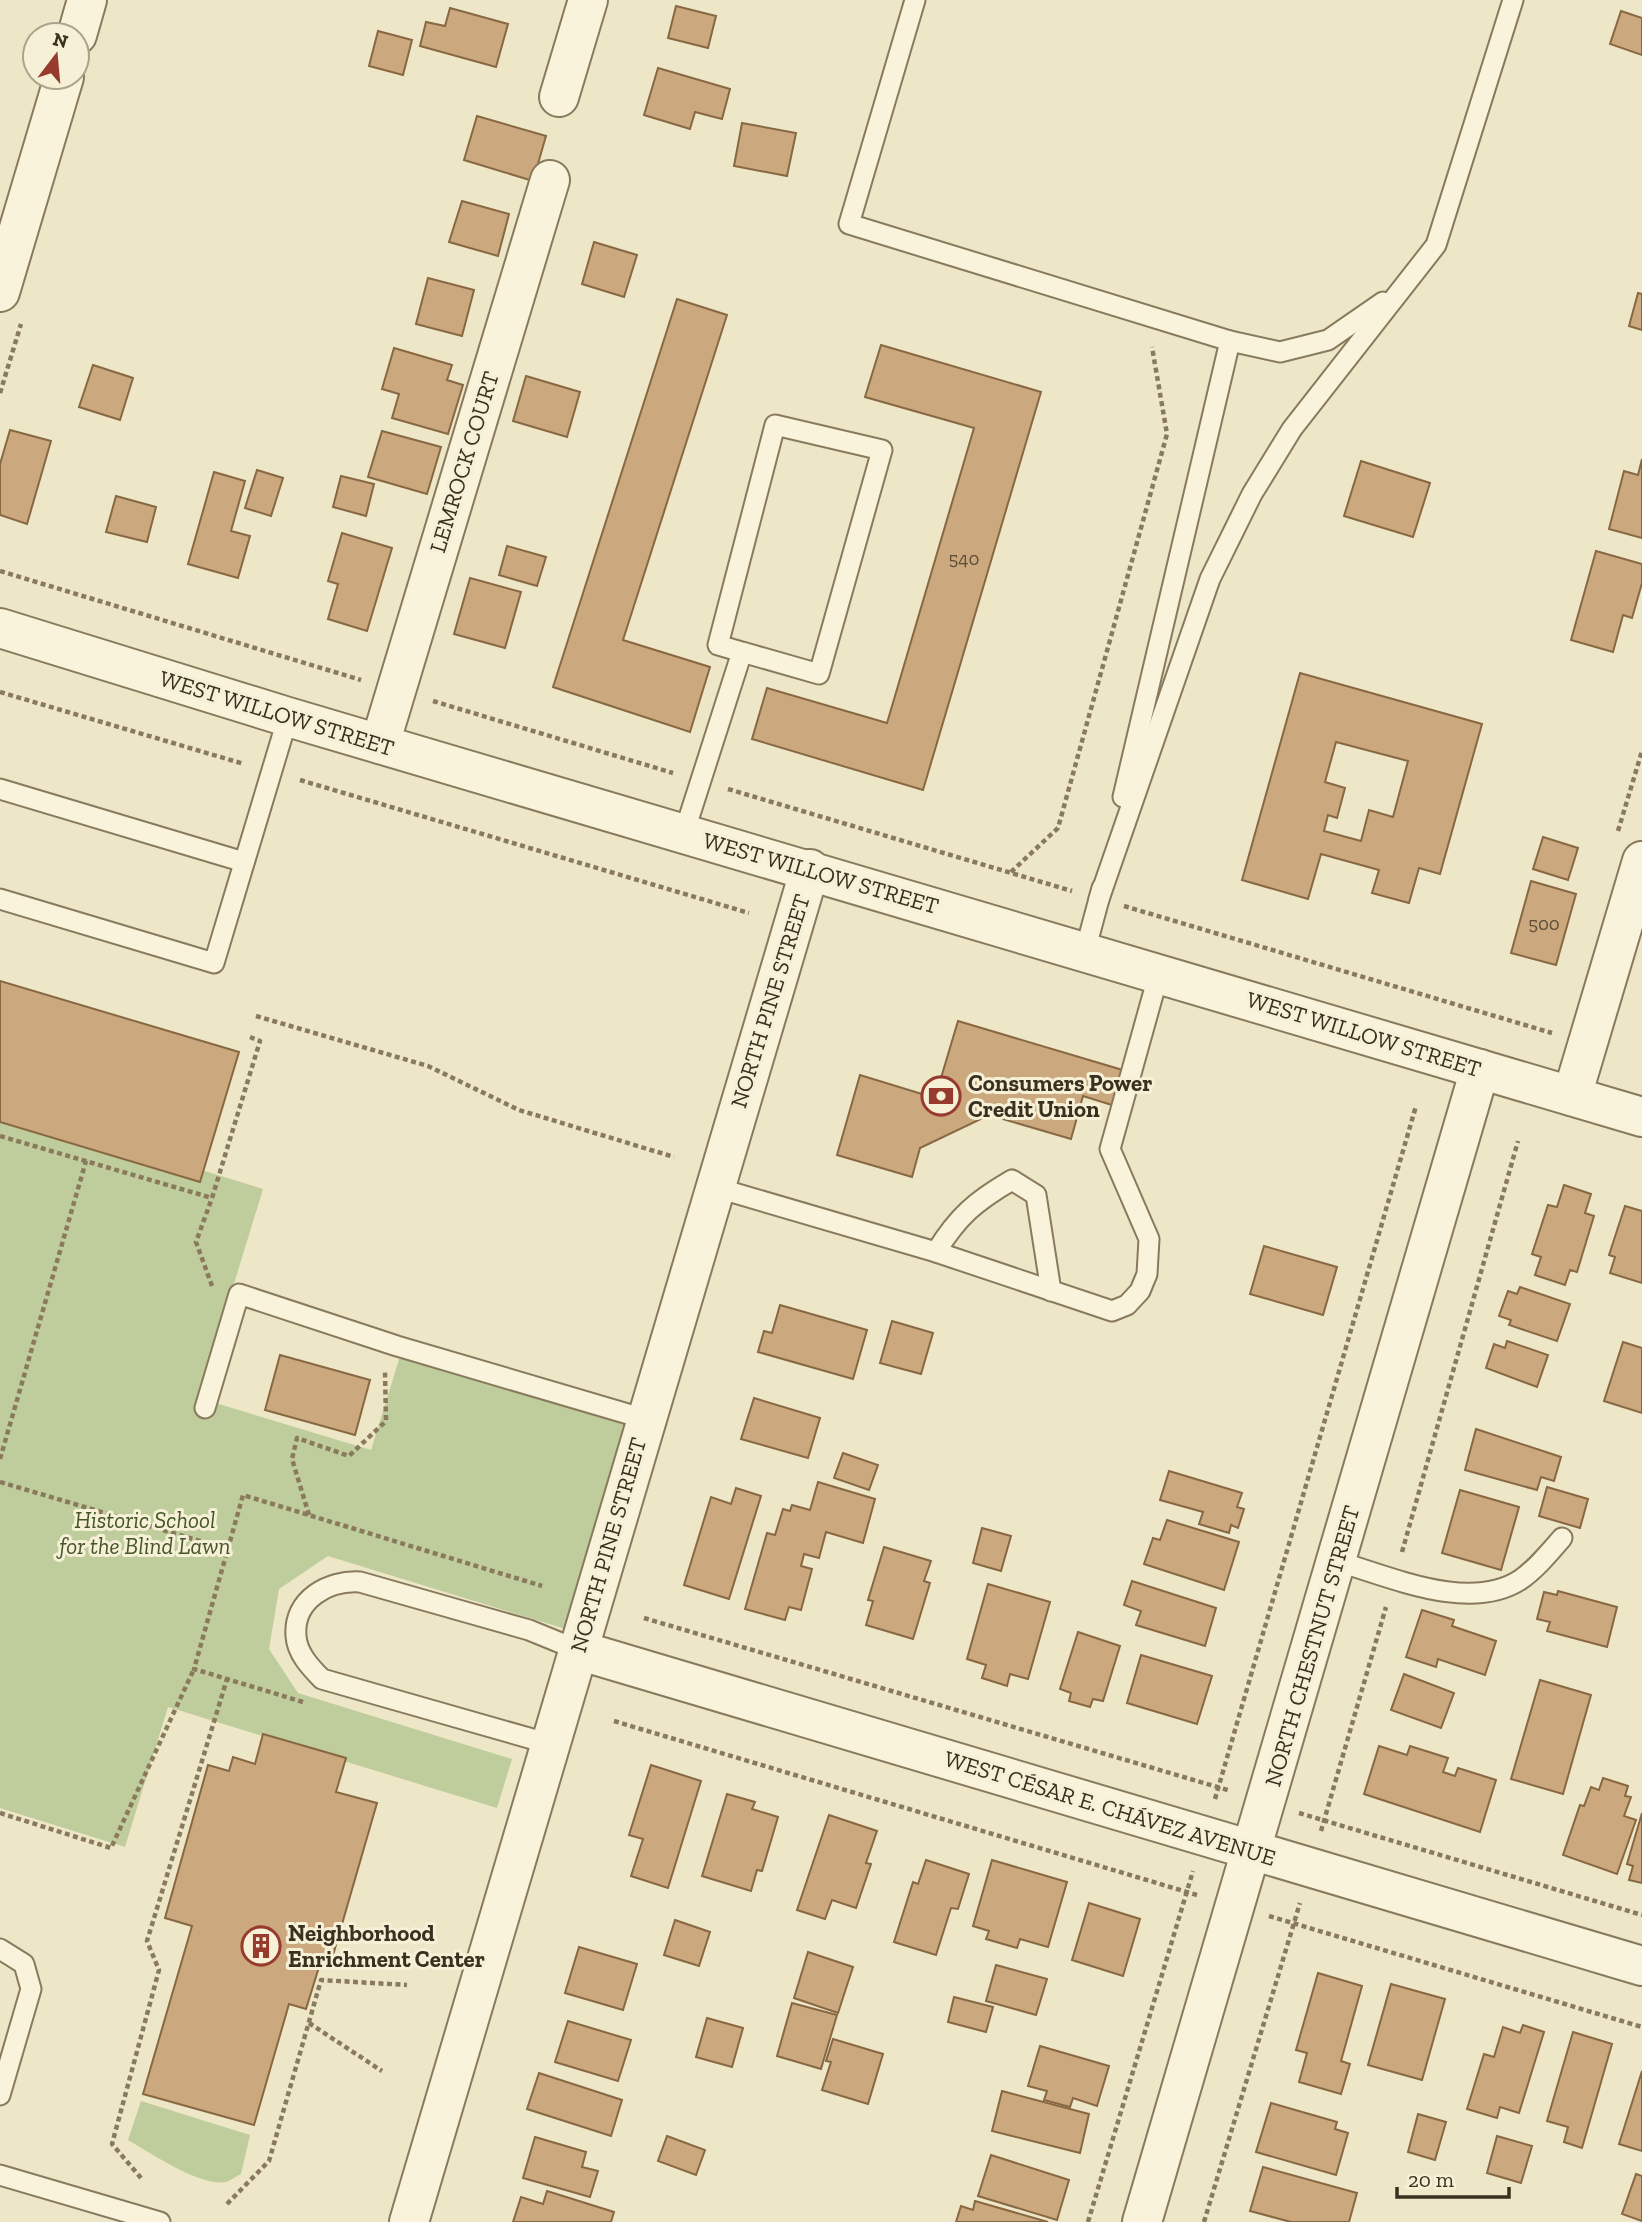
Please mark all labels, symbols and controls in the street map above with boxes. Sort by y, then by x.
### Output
north arrow [21,21,91,91]
text: N [50,27,71,53]
street label: LEMROCK COURT [423,368,505,556]
house number: 540 [949,547,980,570]
street label: WEST WILLOW STREET [156,664,398,762]
street label: WEST WILLOW STREET [700,826,942,920]
street label: NORTH PINE STREET [724,891,816,1111]
house number: 500 [1528,912,1560,935]
street label: WEST WILLOW STREET [1243,985,1485,1083]
place label: Consumers Power Credit Union [968,1069,1152,1123]
bank icon: Consumers Power Credit Union [920,1075,962,1117]
street label: NORTH PINE STREET [564,1434,652,1656]
street label: NORTH CHESTNUT STREET [1258,1502,1366,1790]
park label: Historic School for the Blind Lawn [55,1506,231,1560]
street label: WEST CÉSAR E. CHÁVEZ AVENUE [941,1744,1279,1872]
place label: Neighborhood Enrichment Center [288,1919,485,1973]
building icon: Neighborhood Enrichment Center [240,1925,282,1967]
scale bar [1397,2156,1509,2200]
text: 20 m [1408,2167,1454,2192]

